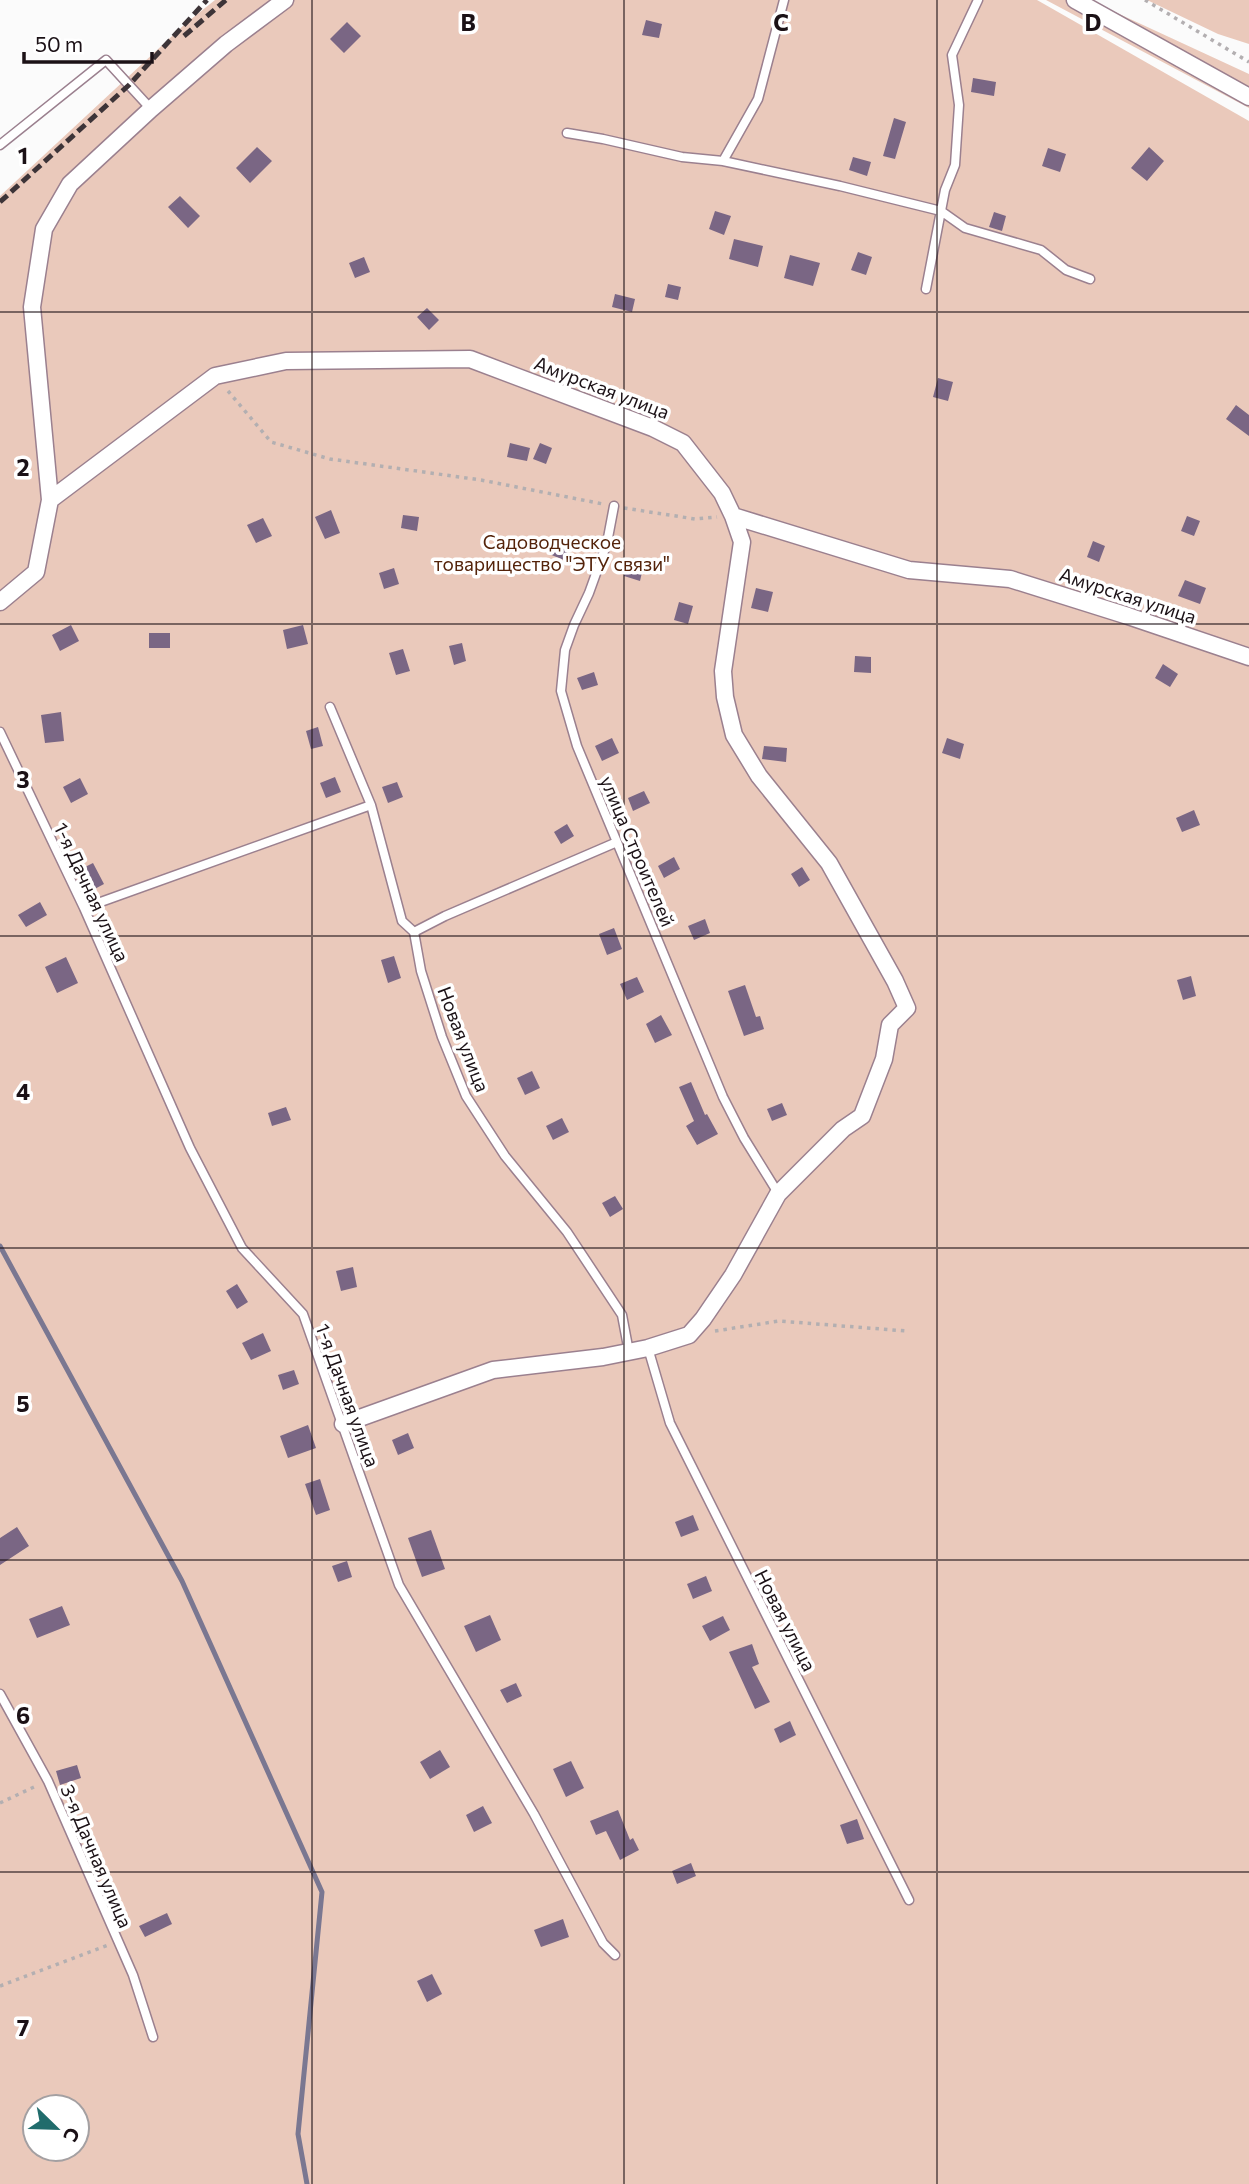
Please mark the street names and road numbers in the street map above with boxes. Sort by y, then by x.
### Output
street label: Амурская улица [531,351,673,423]
street label: Амурская улица [1057,562,1199,628]
street label: улица Строителей [596,772,680,930]
street label: 1-я Дачная улица [50,819,134,965]
street label: Новая улица [433,983,495,1095]
street label: 1-я Дачная улица [311,1320,385,1470]
street label: Новая улица [751,1565,821,1675]
street label: 3-я Дачная улица [56,1781,138,1931]

